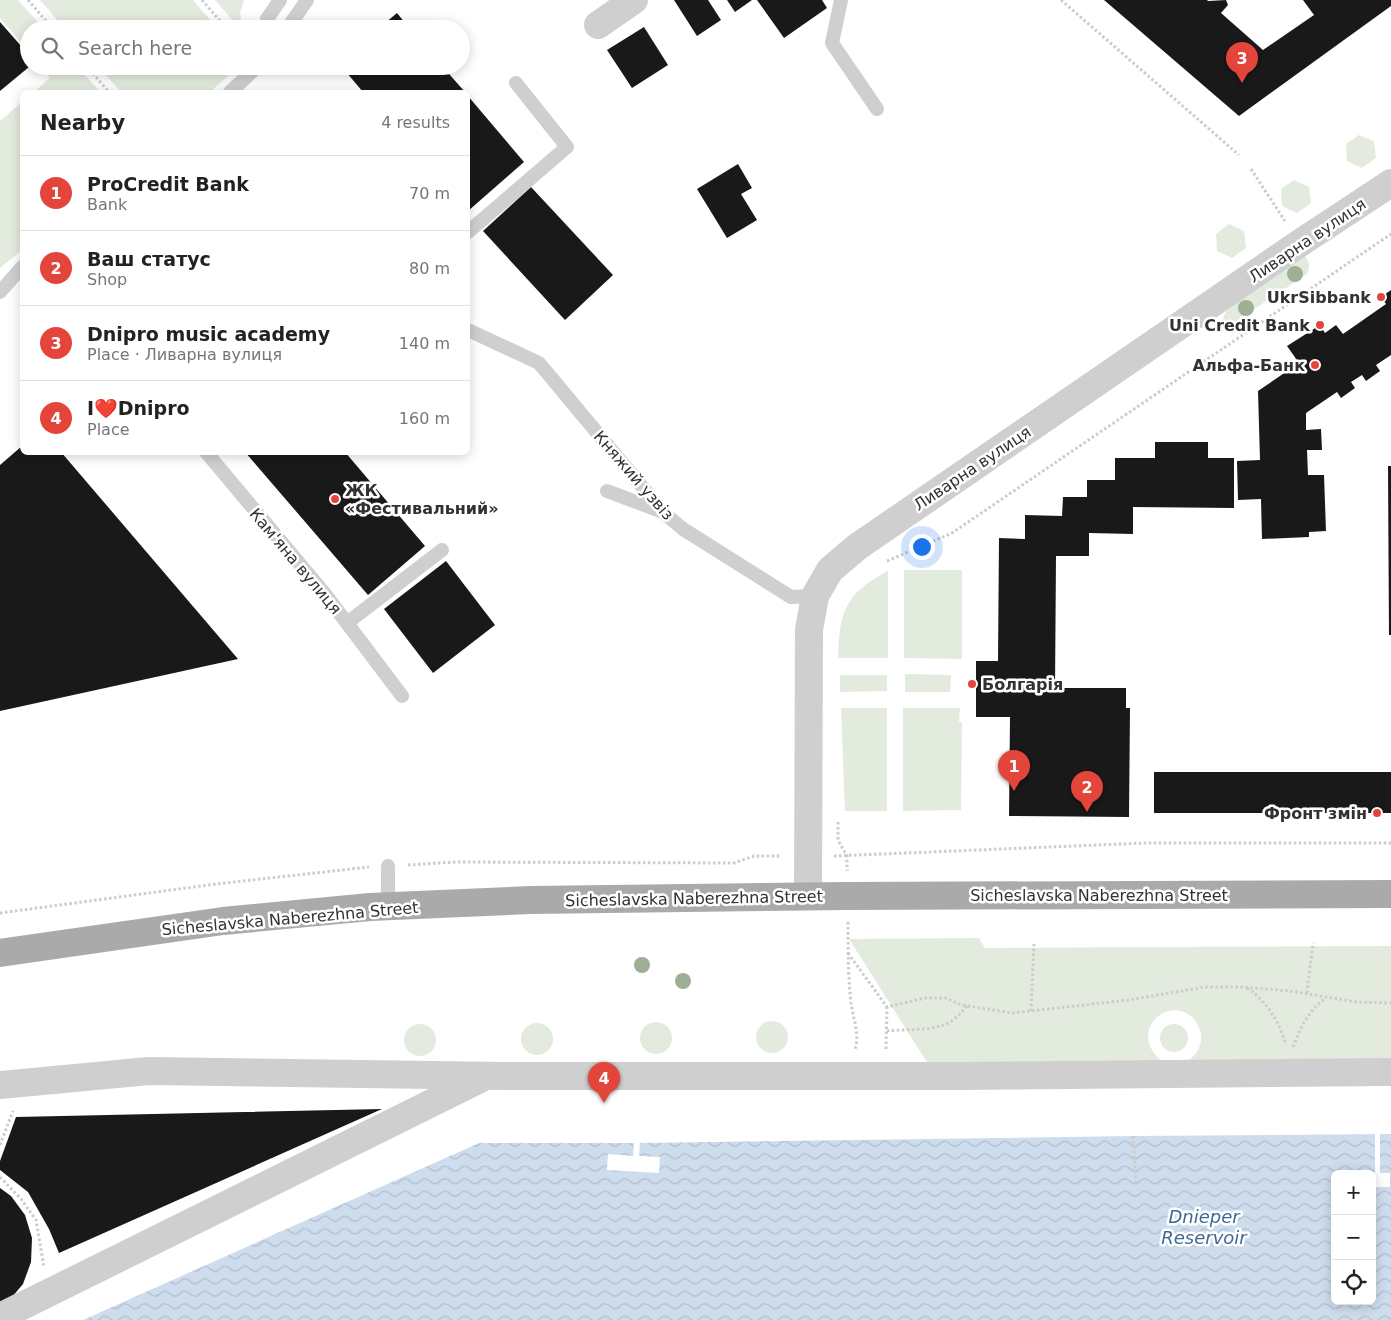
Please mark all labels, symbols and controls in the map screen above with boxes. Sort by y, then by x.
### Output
search box [20,20,470,75]
icon: search [38,34,66,62]
text: Search here [78,37,192,59]
pin: 3 [1226,42,1258,83]
text: Nearby [40,111,125,135]
text: 4 results [381,113,450,132]
text: ProCredit Bank [87,173,249,195]
text: 1 [50,184,62,203]
text: 70 m [409,184,450,203]
street label: Ливарна вулиця [1245,194,1369,287]
text: Bank [87,195,127,214]
text: Ваш статус [87,248,211,270]
text: 2 [50,259,62,278]
text: 80 m [409,259,450,278]
text: Shop [87,270,127,289]
place label: UkrSibbank [1267,288,1371,307]
marker: UkrSibbank [1375,291,1387,303]
place label: Uni Credit Bank [1169,316,1310,335]
marker: Uni Credit Bank [1314,319,1326,331]
text: Dnipro music academy [87,323,330,345]
text: 3 [50,334,62,353]
text: 140 m [399,334,450,353]
text: Place · Ливарна вулиця [87,345,282,364]
place label: Альфа-Банк [1193,356,1305,375]
marker: Альфа-Банк [1309,359,1321,371]
text: I❤️Dnipro [87,397,190,419]
text: 4 [50,409,62,428]
text: 160 m [399,409,450,428]
text: Place [87,420,130,439]
street label: Ливарна вулиця [910,422,1034,515]
street label: Княжий узвіз [590,427,678,524]
place label: ЖК «Фестивальний» [345,481,499,518]
marker: ЖК «Фестивальний» [329,493,341,505]
street label: Кам'яна вулиця [246,504,346,618]
your location [909,534,935,560]
place label: Болгарія [982,675,1063,694]
marker: Болгарія [966,678,978,690]
pin: 1 [998,750,1030,791]
pin: 2 [1071,771,1103,812]
place label: Фронт змін [1264,804,1367,823]
marker: Фронт змін [1371,807,1383,819]
street label: Sicheslavska Naberezhna Street [970,886,1228,905]
street label: Sicheslavska Naberezhna Street [565,887,823,910]
street label: Sicheslavska Naberezhna Street [161,898,419,939]
pin: 4 [588,1062,620,1103]
map controls [1331,1170,1376,1305]
button: + [1331,1170,1376,1215]
water label: Dnieper Reservoir [1161,1206,1248,1248]
button: − [1331,1215,1376,1260]
button: locate [1331,1260,1376,1305]

